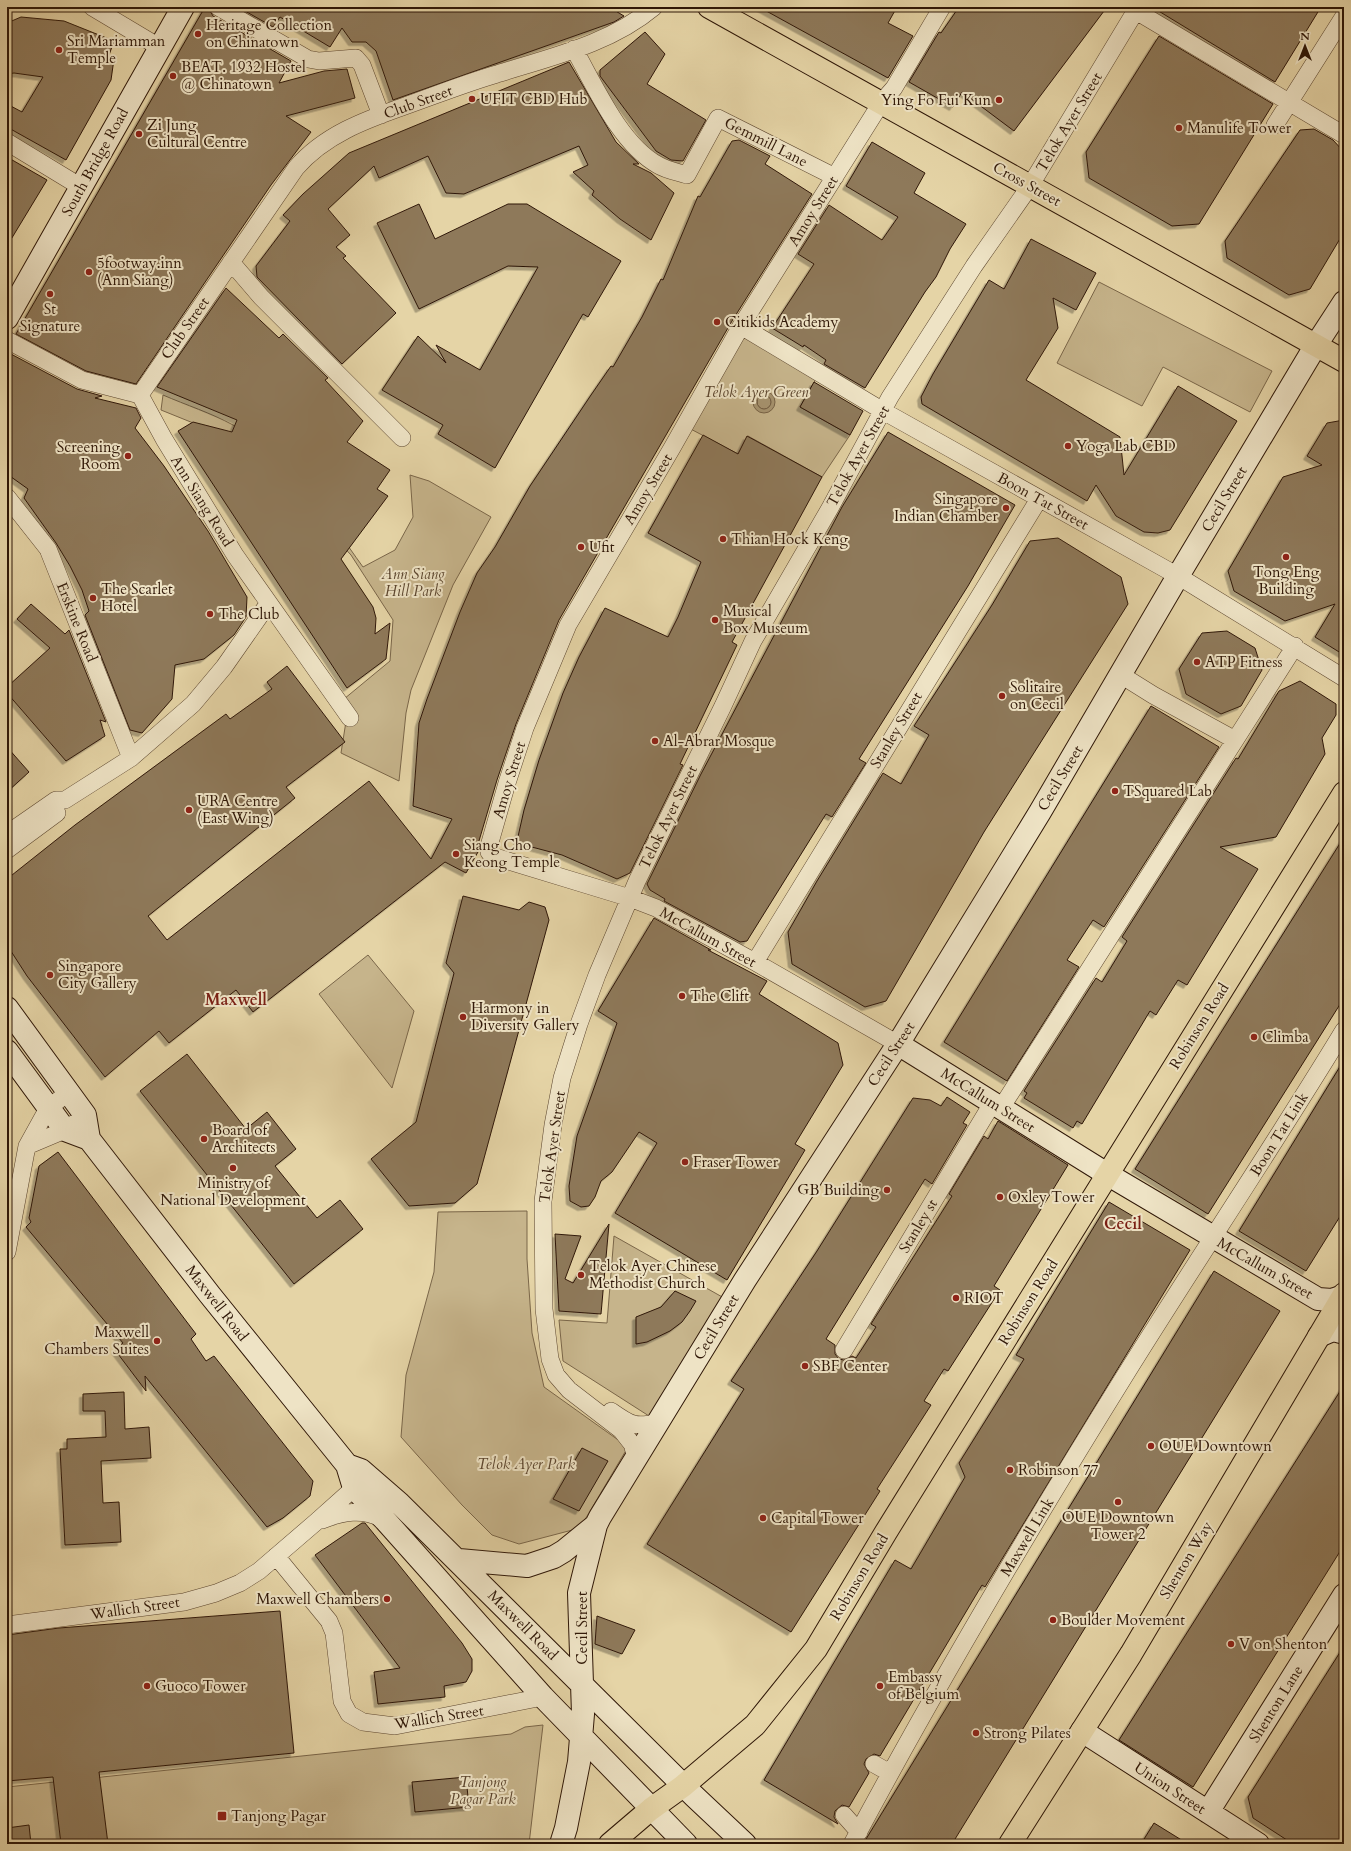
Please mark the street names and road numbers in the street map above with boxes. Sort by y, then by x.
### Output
street label: Telok Ayer Street [1031,68,1107,175]
street label: Club Street [381,80,455,124]
street label: South Bridge Road [57,104,133,220]
street label: Gemmill Lane [721,112,811,172]
street label: Cross Street [989,157,1065,211]
street label: Amoy Street [783,172,843,250]
street label: Club Street [156,293,214,363]
street label: Telok Ayer Street [822,402,894,510]
street label: Amoy Street [619,450,677,528]
street label: Ann Siang Road [166,452,238,550]
street label: Cecil Street [1197,462,1252,536]
street label: Boon Tat Street [994,468,1092,534]
street label: Erskine Road [52,579,102,665]
street label: Stanley Street [865,688,927,772]
street label: Amoy Street [488,739,530,821]
street label: Cecil Street [1033,741,1088,815]
street label: Telok Ayer Street [634,762,702,872]
street label: McCallum Street [656,902,760,972]
street label: Robinson Road [1165,979,1233,1073]
street label: Cecil Street [863,1018,919,1090]
street label: McCallum Street [937,1063,1039,1137]
street label: Boon Tat Link [1245,1088,1313,1180]
street label: Telok Ayer Street [534,1090,570,1204]
street label: Stanley st [894,1195,942,1257]
street label: McCallum Street [1213,1232,1317,1304]
street label: Robinson Road [994,1255,1062,1349]
street label: Maxwell Road [181,1261,253,1345]
street label: Cecil Street [689,1290,744,1364]
street label: Maxwell Link [996,1494,1058,1580]
street label: Shenton Way [1155,1517,1217,1603]
street label: Robinson Road [825,1530,893,1624]
street label: Maxwell Road [484,1586,562,1664]
street label: Cecil Street [572,1591,592,1665]
street label: Wallich Street [88,1592,181,1624]
street label: Shenton Lane [1244,1661,1308,1746]
street label: Wallich Street [392,1700,485,1734]
street label: Union Street [1130,1757,1210,1819]

